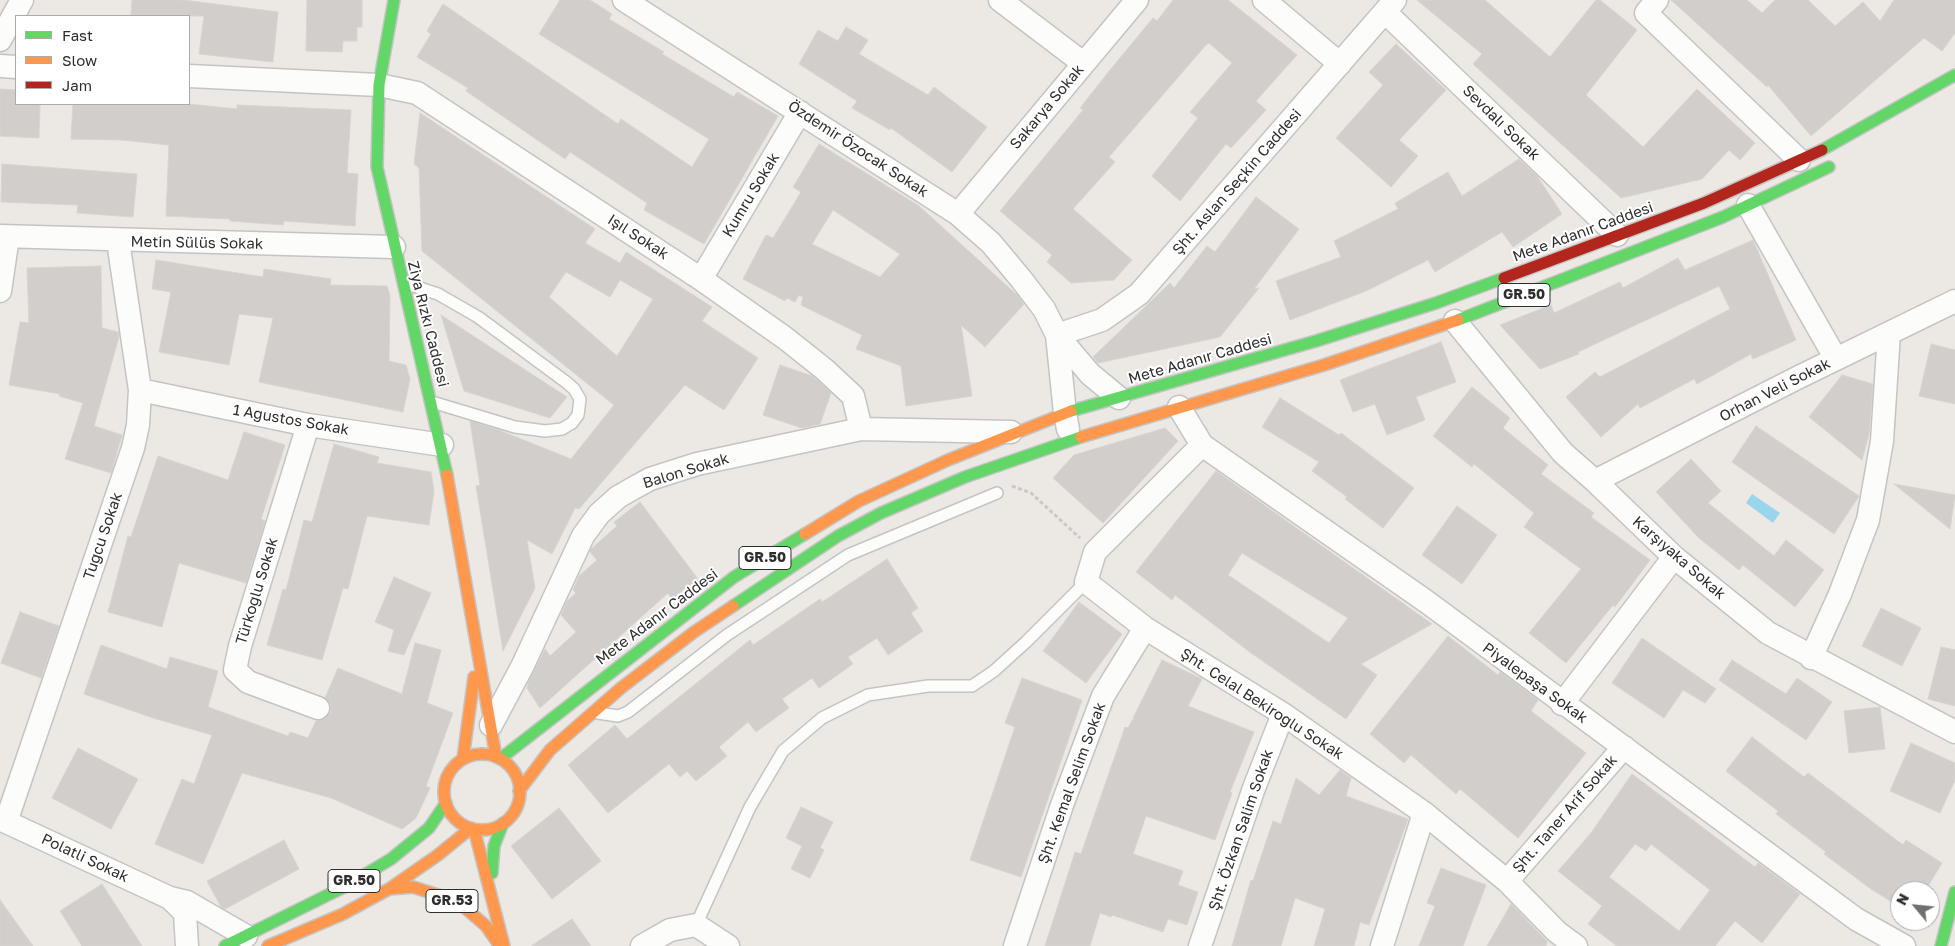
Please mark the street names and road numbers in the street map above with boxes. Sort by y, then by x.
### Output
street label: Sakarya Sokak [1006,61,1088,153]
street label: Sevdalı Sokak [1459,82,1543,164]
street label: Özdemir Özocak Sokak [784,97,932,201]
street label: Şht. Aslan Seçkin Caddesi [1169,105,1305,259]
street label: Kumru Sokak [719,150,783,240]
street label: Mete Adanır Caddesi [1510,198,1656,266]
street label: Işıl Sokak [604,211,672,263]
street label: Metin Sülüs Sokak [130,233,264,253]
street label: Ziya Rızkı Caddesi [404,259,452,389]
road number: GR.50 [1498,284,1550,306]
street label: Mete Adanır Caddesi [1126,330,1274,388]
street label: Orhan Veli Sokak [1717,354,1833,426]
street label: 1 Ağustos Sokak [231,401,351,439]
street label: Balon Sokak [641,449,731,493]
street label: Tuğcu Sokak [80,490,126,582]
street label: Karşıyaka Sokak [1629,513,1729,603]
street label: Türkoğlu Sokak [232,535,282,647]
road number: GR.50 [739,546,791,570]
street label: Mete Adanır Caddesi [592,565,722,669]
street label: Piyalepaşa Sokak [1479,639,1591,727]
street label: Şht. Celal Bekiroğlu Sokak [1177,645,1347,763]
street label: Şht. Kemal Selim Sokak [1034,700,1110,866]
street label: Şht. Özkan Salim Sokak [1205,747,1277,913]
street label: Şht. Taner Arif Sokak [1509,751,1621,877]
street label: Polatli Sokak [38,830,132,886]
road number: GR.50 [328,869,380,892]
road number: GR.53 [426,889,478,912]

